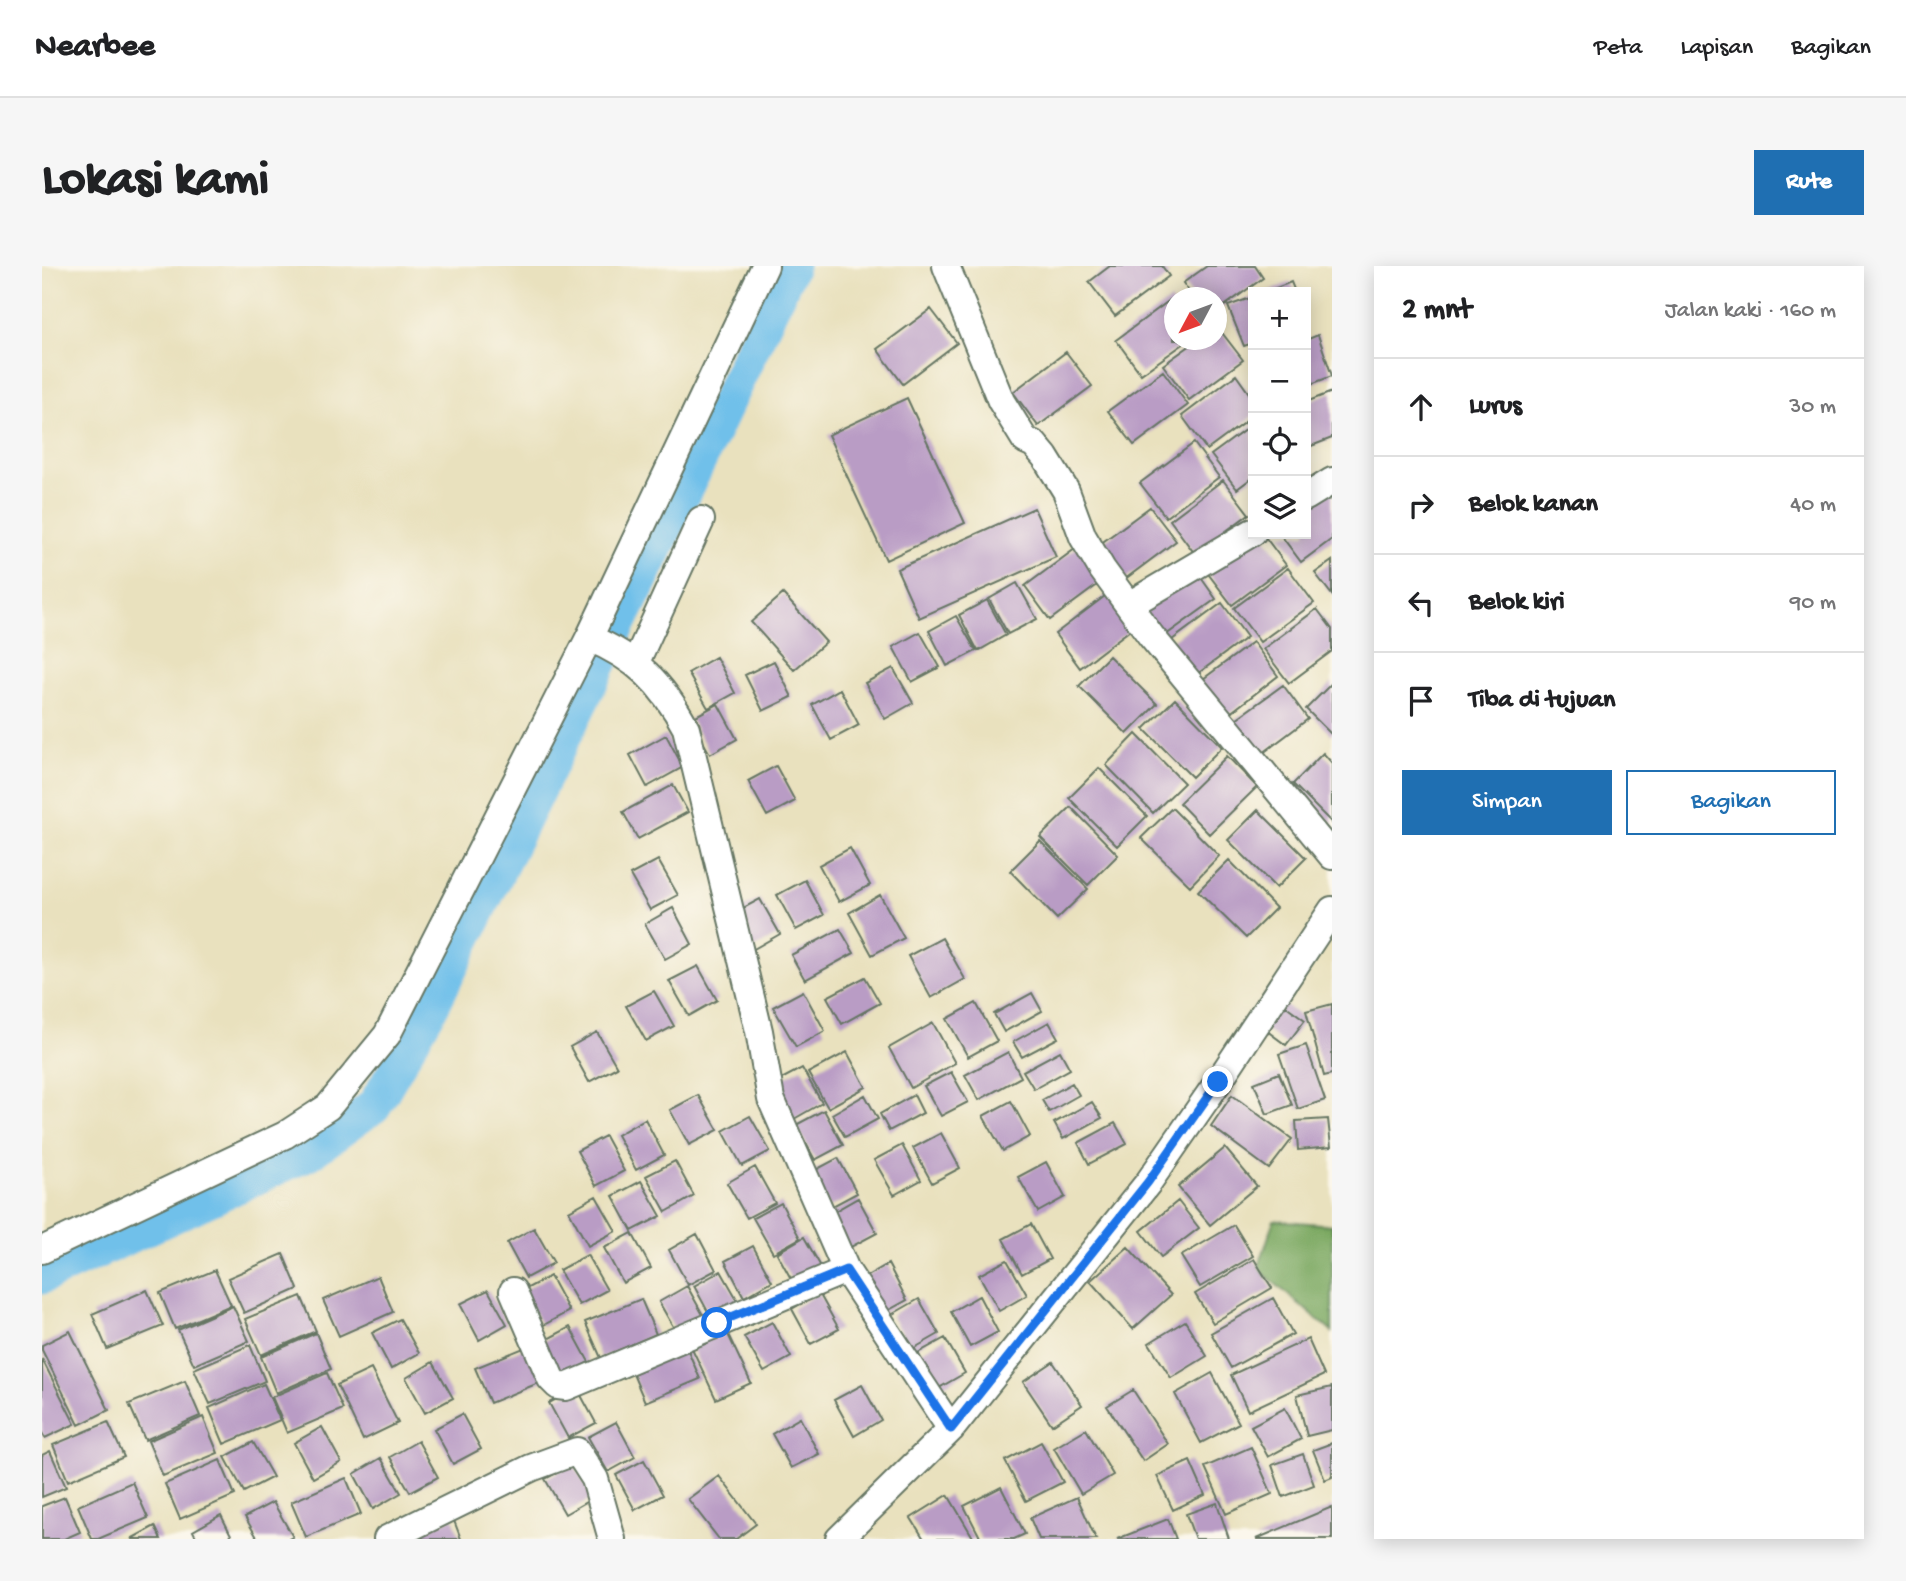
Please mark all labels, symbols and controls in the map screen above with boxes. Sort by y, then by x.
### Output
text: Nearbee [35,29,155,67]
text: Peta [1594,34,1642,63]
text: Lapisan [1680,34,1753,63]
text: Bagikan [1791,34,1871,63]
button: Rute [1754,150,1864,215]
text: Lokasi kami [42,153,269,211]
north arrow [1164,287,1227,350]
map controls [1248,287,1311,539]
button: + [1248,287,1311,350]
text: 2 mnt [1402,294,1472,329]
text: Jalan kaki · 160 m [1665,298,1836,325]
button: − [1248,350,1311,413]
icon: ahead [1402,388,1440,426]
text: Lurus [1469,392,1522,423]
text: 30 m [1789,394,1836,421]
button: locate [1248,413,1311,476]
button: layers [1248,476,1311,539]
icon: right [1402,486,1440,524]
text: Belok kanan [1469,490,1598,521]
text: 40 m [1790,492,1836,519]
icon: left [1402,584,1440,622]
text: Belok kiri [1469,588,1565,619]
text: 90 m [1790,590,1836,617]
icon: arrive [1402,682,1440,720]
text: Tiba di tujuan [1469,686,1615,717]
button: Simpan [1402,770,1612,835]
button: Bagikan [1626,770,1836,835]
route end [1202,1066,1233,1097]
route start [701,1307,732,1338]

